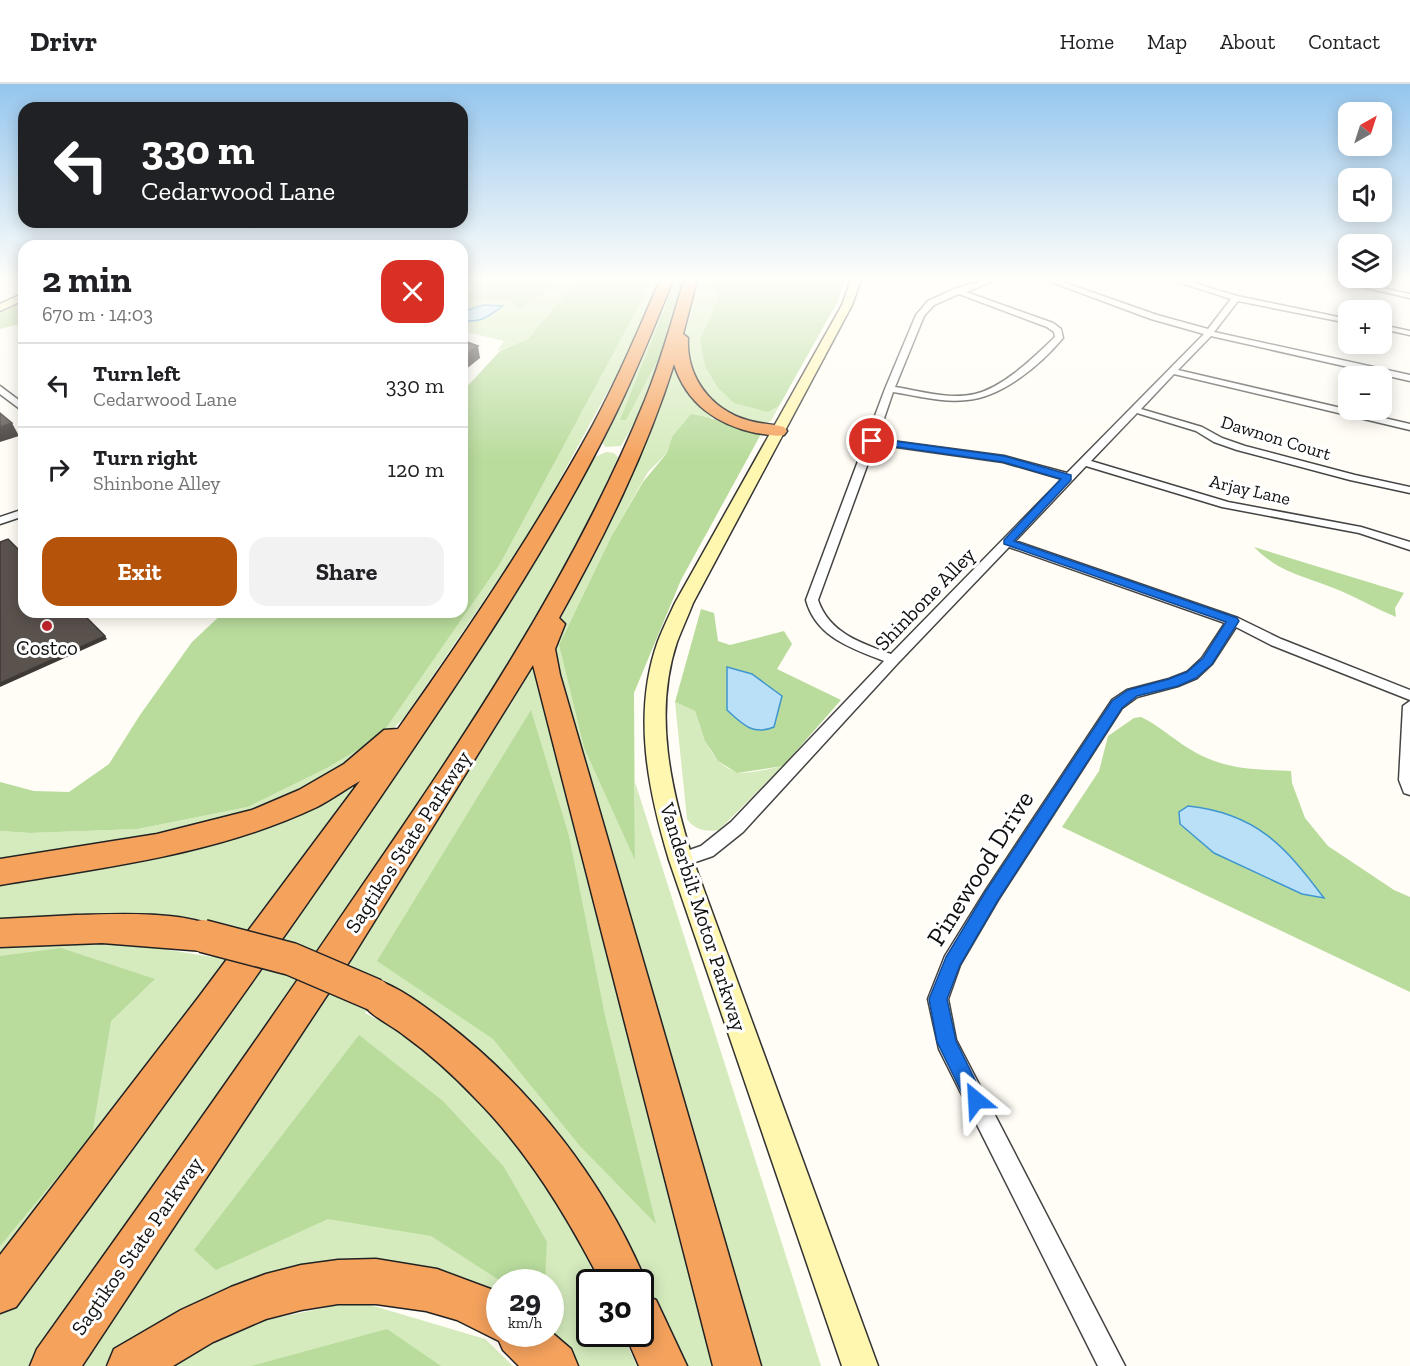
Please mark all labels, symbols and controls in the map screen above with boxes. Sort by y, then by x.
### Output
text: Drivr [30,25,97,58]
text: Home [1060,29,1114,54]
text: Map [1147,29,1187,54]
text: About [1220,29,1275,54]
text: Contact [1308,29,1380,54]
north arrow [1338,102,1392,156]
map controls [1338,102,1392,420]
text: 330 m [141,124,255,175]
icon: left [42,126,120,204]
button: sound [1338,168,1392,222]
text: Cedarwood Lane [141,175,335,207]
button: layers [1338,234,1392,288]
text: 2 min [42,258,132,301]
button: close [381,260,444,323]
button: + [1338,300,1392,354]
text: 670 m · 14:03 [42,302,153,326]
text: Turn left [93,360,180,387]
button: − [1338,366,1392,420]
icon: left [42,369,75,402]
text: 330 m [386,372,444,399]
text: Cedarwood Lane [93,387,237,411]
street label: Dawnon Court [1218,411,1334,465]
pin [846,415,897,466]
icon: arrive [855,424,888,457]
text: Turn right [93,444,197,471]
icon: right [42,453,75,486]
text: 120 m [388,456,444,483]
street label: Arjay Lane [1207,470,1293,510]
text: Shinbone Alley [93,471,221,495]
button: Exit [42,537,237,606]
button: Share [249,537,444,606]
street label: Shinbone Alley [869,542,980,655]
marker: Costco [40,619,54,633]
place label: Costco [16,635,78,660]
street label: Sagtikos State Parkway [339,746,476,937]
street label: Pinewood Drive [920,785,1040,951]
street label: Vanderbilt Motor Parkway [654,798,752,1034]
position arrow [944,1068,1008,1132]
street label: Sagtikos State Parkway [66,1152,208,1340]
speed limit sign: 30 [576,1269,654,1347]
text: 29 [509,1283,541,1319]
text: km/h [508,1314,542,1332]

